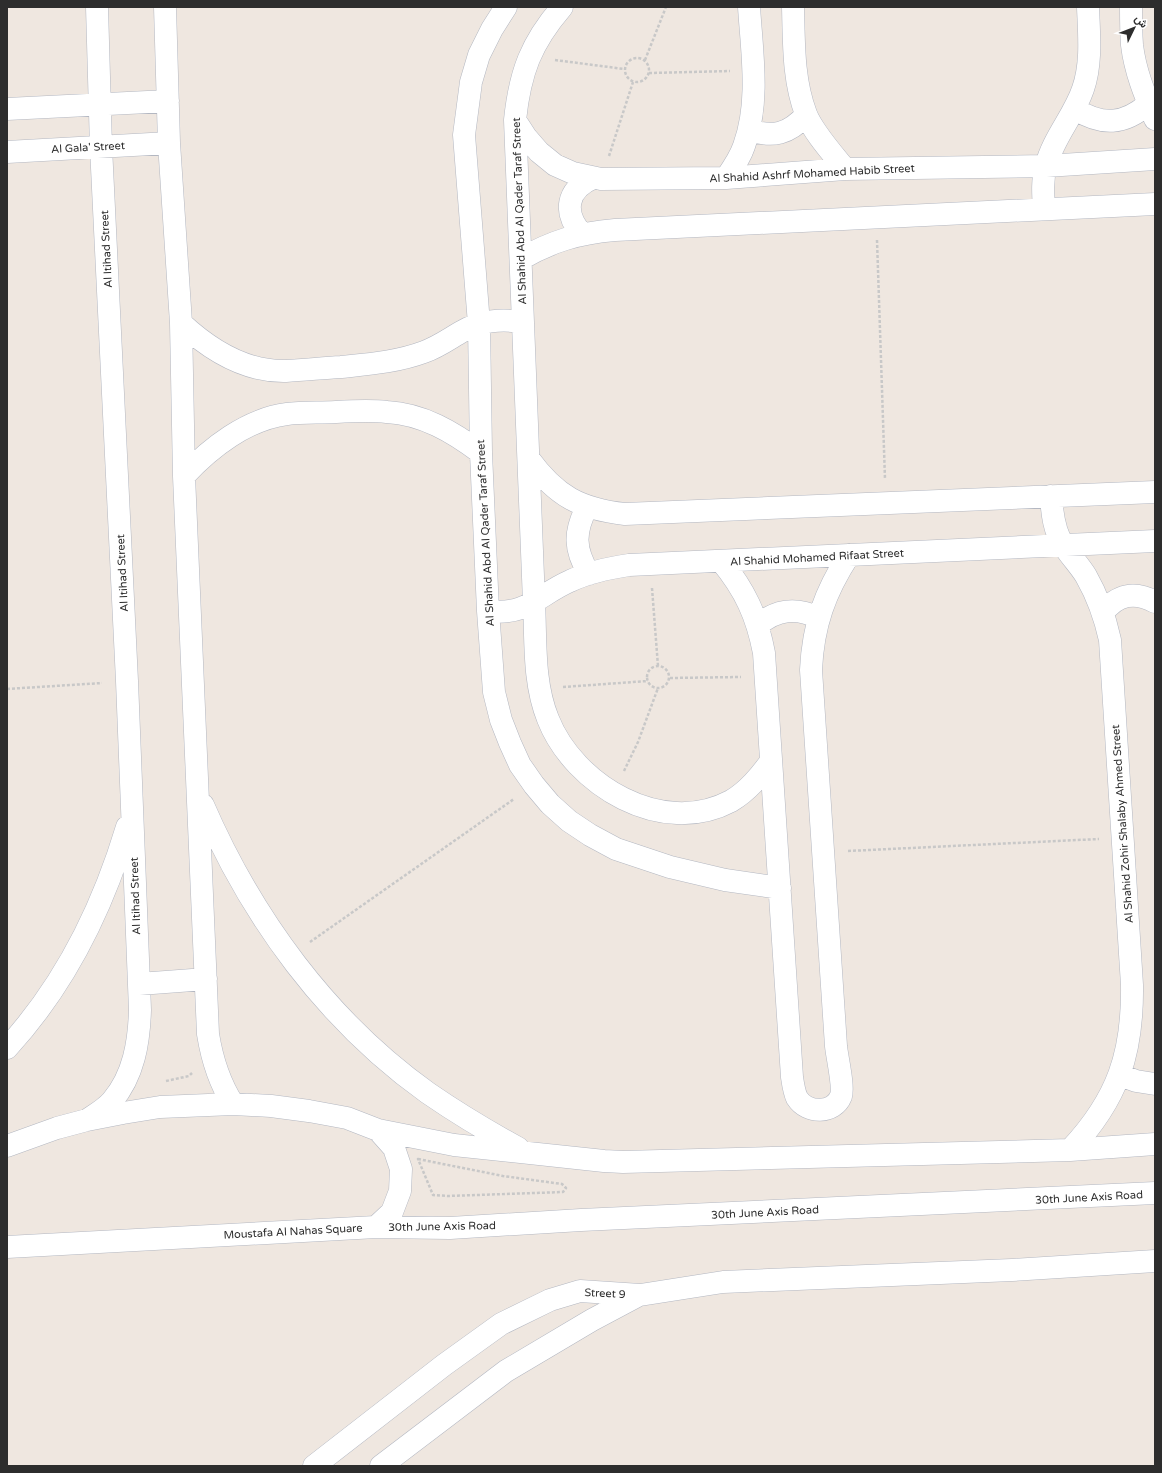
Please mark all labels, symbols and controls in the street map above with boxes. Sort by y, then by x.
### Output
north arrow [1114,8,1154,48]
text: ش [1132,12,1150,31]
street label: Al Shahid Abd Al Qader Taraf Street [510,117,529,305]
street label: Al Gala' Street [51,139,125,156]
street label: Al Shahid Ashrf Mohamed Habib Street [709,162,915,185]
street label: Al Itihad Street [98,210,115,288]
street label: Al Shahid Abd Al Qader Taraf Street [474,439,497,627]
street label: Al Itihad Street [114,534,131,612]
street label: Al Shahid Mohamed Rifaat Street [730,546,904,569]
street label: Al Shahid Zohir Shalaby Ahmed Street [1109,724,1136,924]
street label: Al Itihad Street [128,857,143,935]
street label: 30th June Axis Road [1035,1188,1143,1207]
street label: 30th June Axis Road [711,1203,819,1222]
street label: 30th June Axis Road [388,1219,496,1234]
street label: Moustafa Al Nahas Square [223,1221,363,1242]
street label: Street 9 [584,1286,626,1301]

